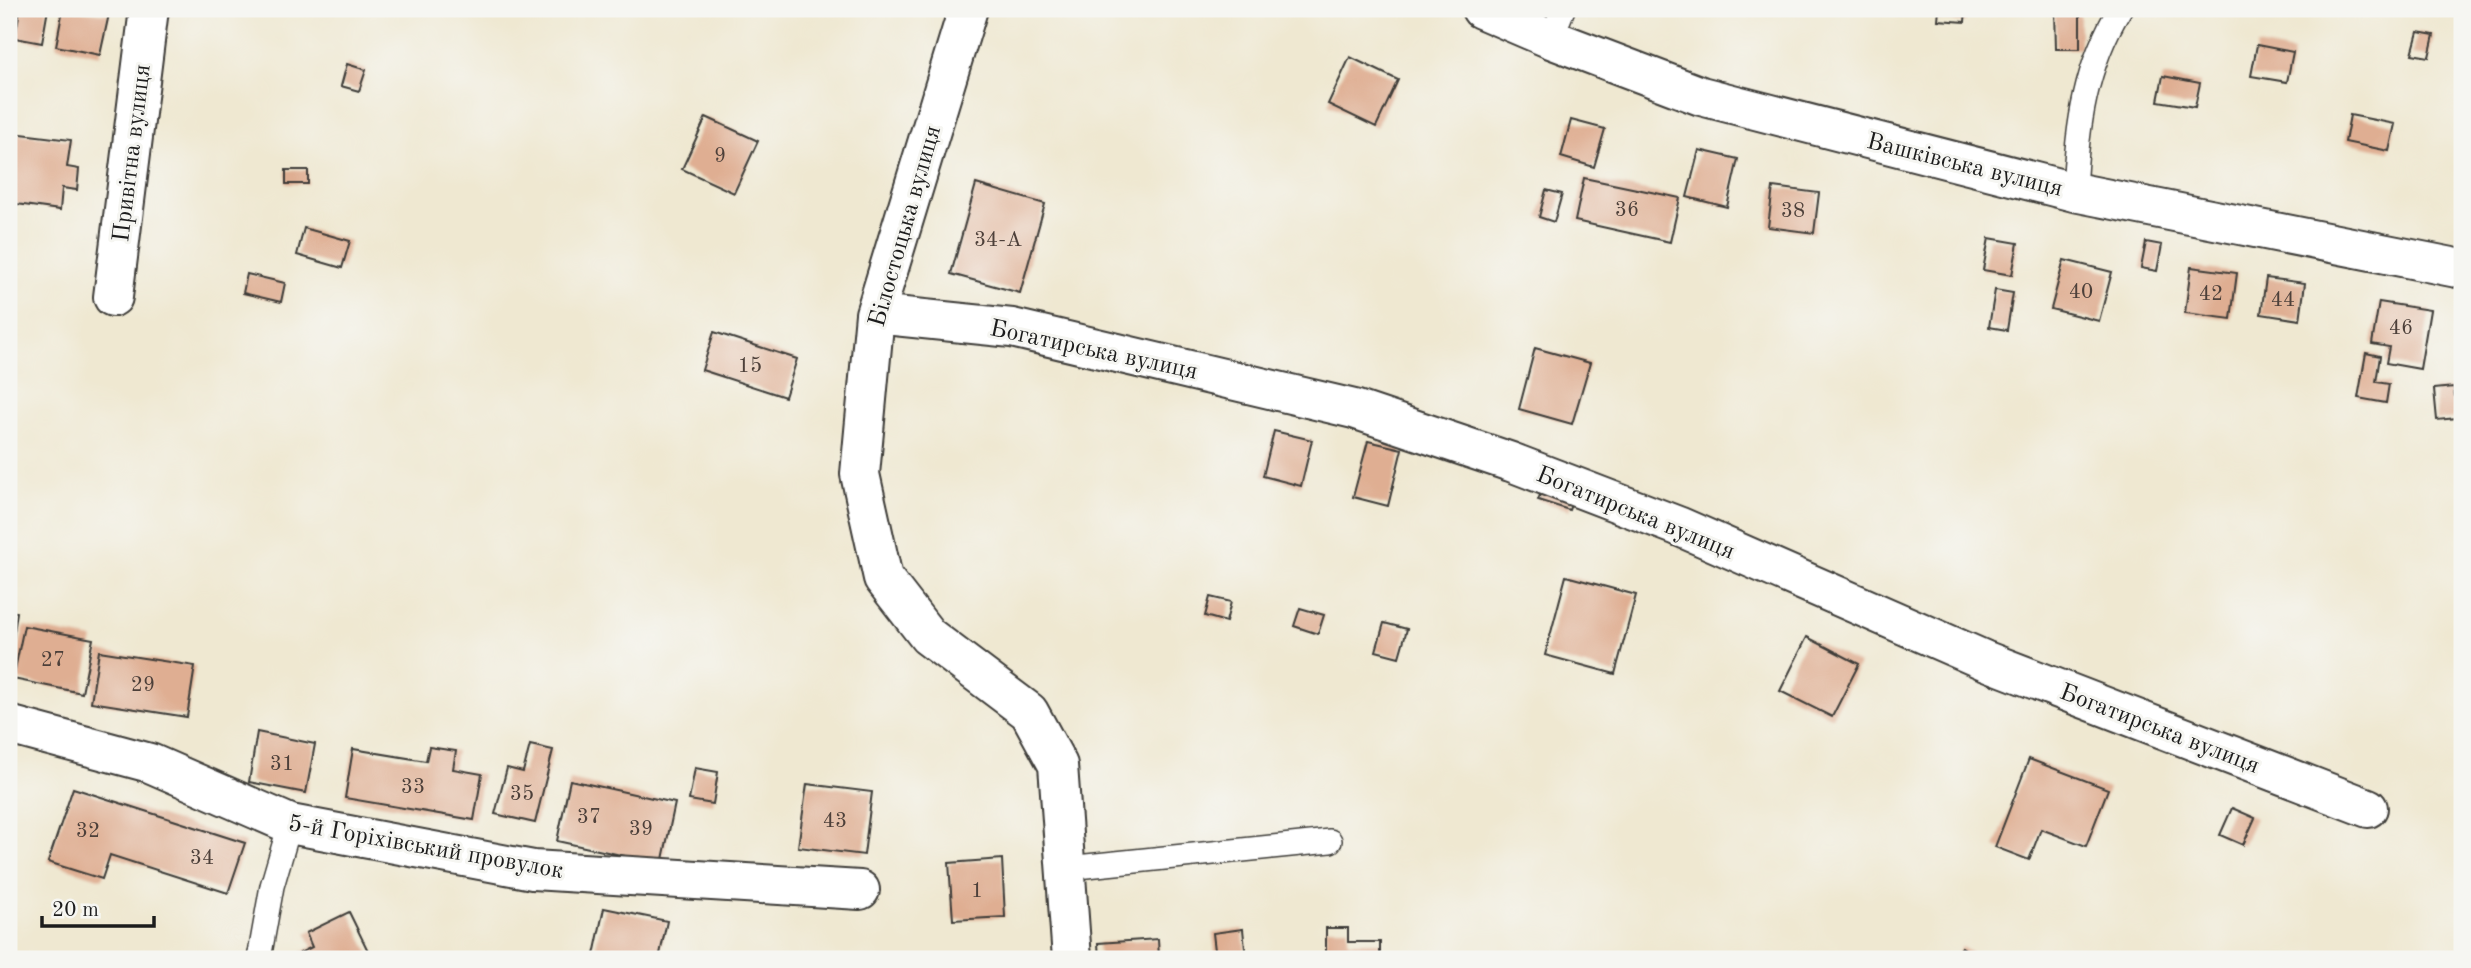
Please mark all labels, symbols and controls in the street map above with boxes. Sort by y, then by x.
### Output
street label: Привітна вулиця [110,63,156,243]
street label: Білостоцька вулиця [866,123,946,330]
street label: Вашківська вулиця [1864,130,2065,202]
house number: 9 [714,146,726,167]
house number: 36 [1615,200,1639,221]
house number: 38 [1781,201,1805,222]
house number: 34-А [974,230,1022,251]
house number: 40 [2069,282,2093,303]
house number: 42 [2199,284,2223,305]
house number: 44 [2271,290,2295,311]
street label: Богатирська вулиця [988,317,1200,385]
house number: 46 [2389,318,2413,339]
house number: 15 [738,356,762,377]
street label: Богатирська вулиця [1533,463,1738,565]
house number: 27 [41,650,65,671]
house number: 29 [131,675,155,696]
street label: Богатирська вулиця [2056,681,2262,779]
house number: 31 [270,754,294,775]
house number: 33 [401,777,425,798]
house number: 35 [510,784,534,805]
house number: 37 [577,807,601,828]
house number: 43 [823,811,847,832]
street label: 5-й Горіхівський провулок [286,812,565,884]
house number: 39 [629,819,653,840]
house number: 32 [76,821,100,842]
house number: 34 [190,848,214,869]
house number: 1 [971,881,983,902]
scale bar [42,884,154,928]
text: 20 m [52,900,99,921]

